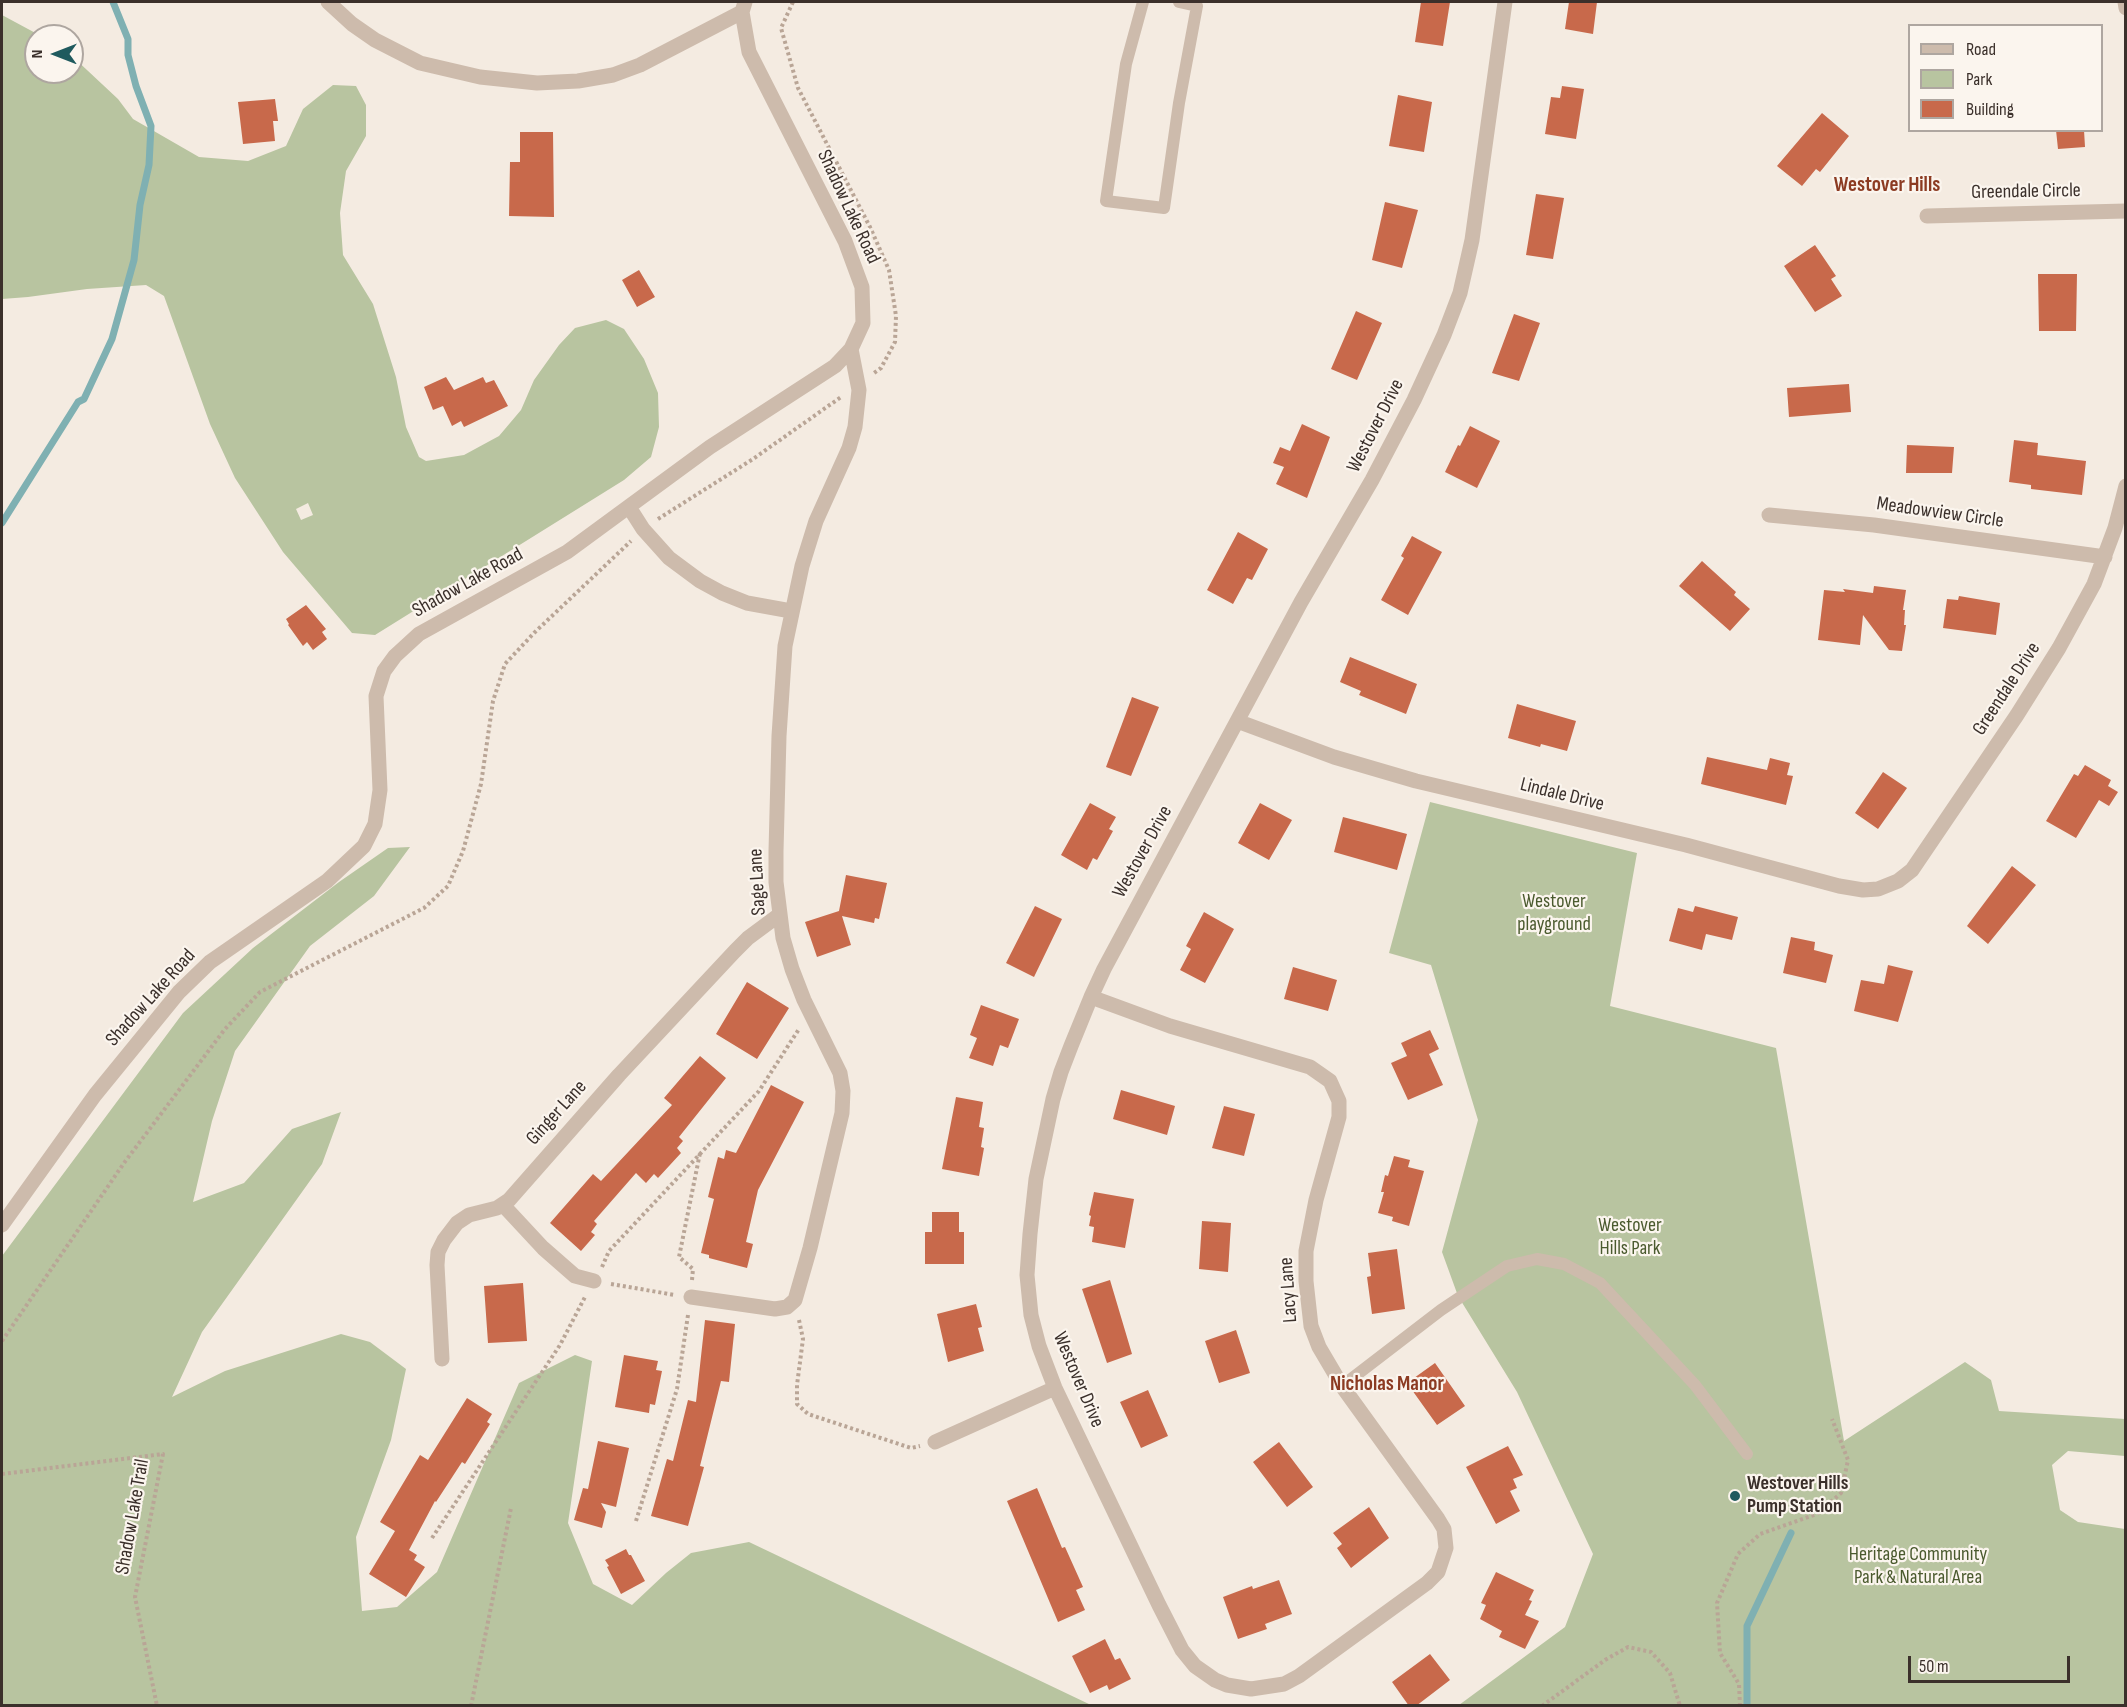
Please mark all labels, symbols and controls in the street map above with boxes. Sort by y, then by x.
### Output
north arrow [24,24,84,84]
legend [1908,24,2103,132]
text: Road [1966,39,1996,60]
text: N [28,50,47,58]
text: Park [1966,69,1992,90]
text: Building [1966,99,2014,120]
street label: Shadow Lake Road [811,146,885,268]
district label: Westover Hills [1834,173,1940,199]
street label: Greendale Circle [1971,179,2081,205]
street label: Westover Drive [1342,375,1410,477]
street label: Meadowview Circle [1875,492,2005,534]
street label: Shadow Lake Road [409,543,527,623]
street label: Greendale Drive [1968,638,2046,740]
street label: Lindale Drive [1518,773,1606,817]
street label: Westover Drive [1108,802,1178,902]
street label: Sage Lane [744,848,772,916]
park label: Westover playground [1517,890,1591,937]
street label: Shadow Lake Road [101,944,201,1052]
street label: Ginger Lane [522,1076,592,1150]
park label: Westover Hills Park [1598,1214,1662,1261]
street label: Lacy Lane [1275,1256,1303,1324]
street label: Westover Drive [1047,1329,1109,1431]
district label: Nicholas Manor [1330,1372,1444,1398]
street label: Shadow Lake Trail [111,1457,155,1577]
place label: Westover Hills Pump Station [1747,1472,1848,1519]
marker: Westover Hills Pump Station [1728,1489,1742,1503]
park label: Heritage Community Park & Natural Area [1849,1543,1987,1590]
scale bar [1911,1644,2073,1682]
text: 50 m [1919,1656,1949,1677]

